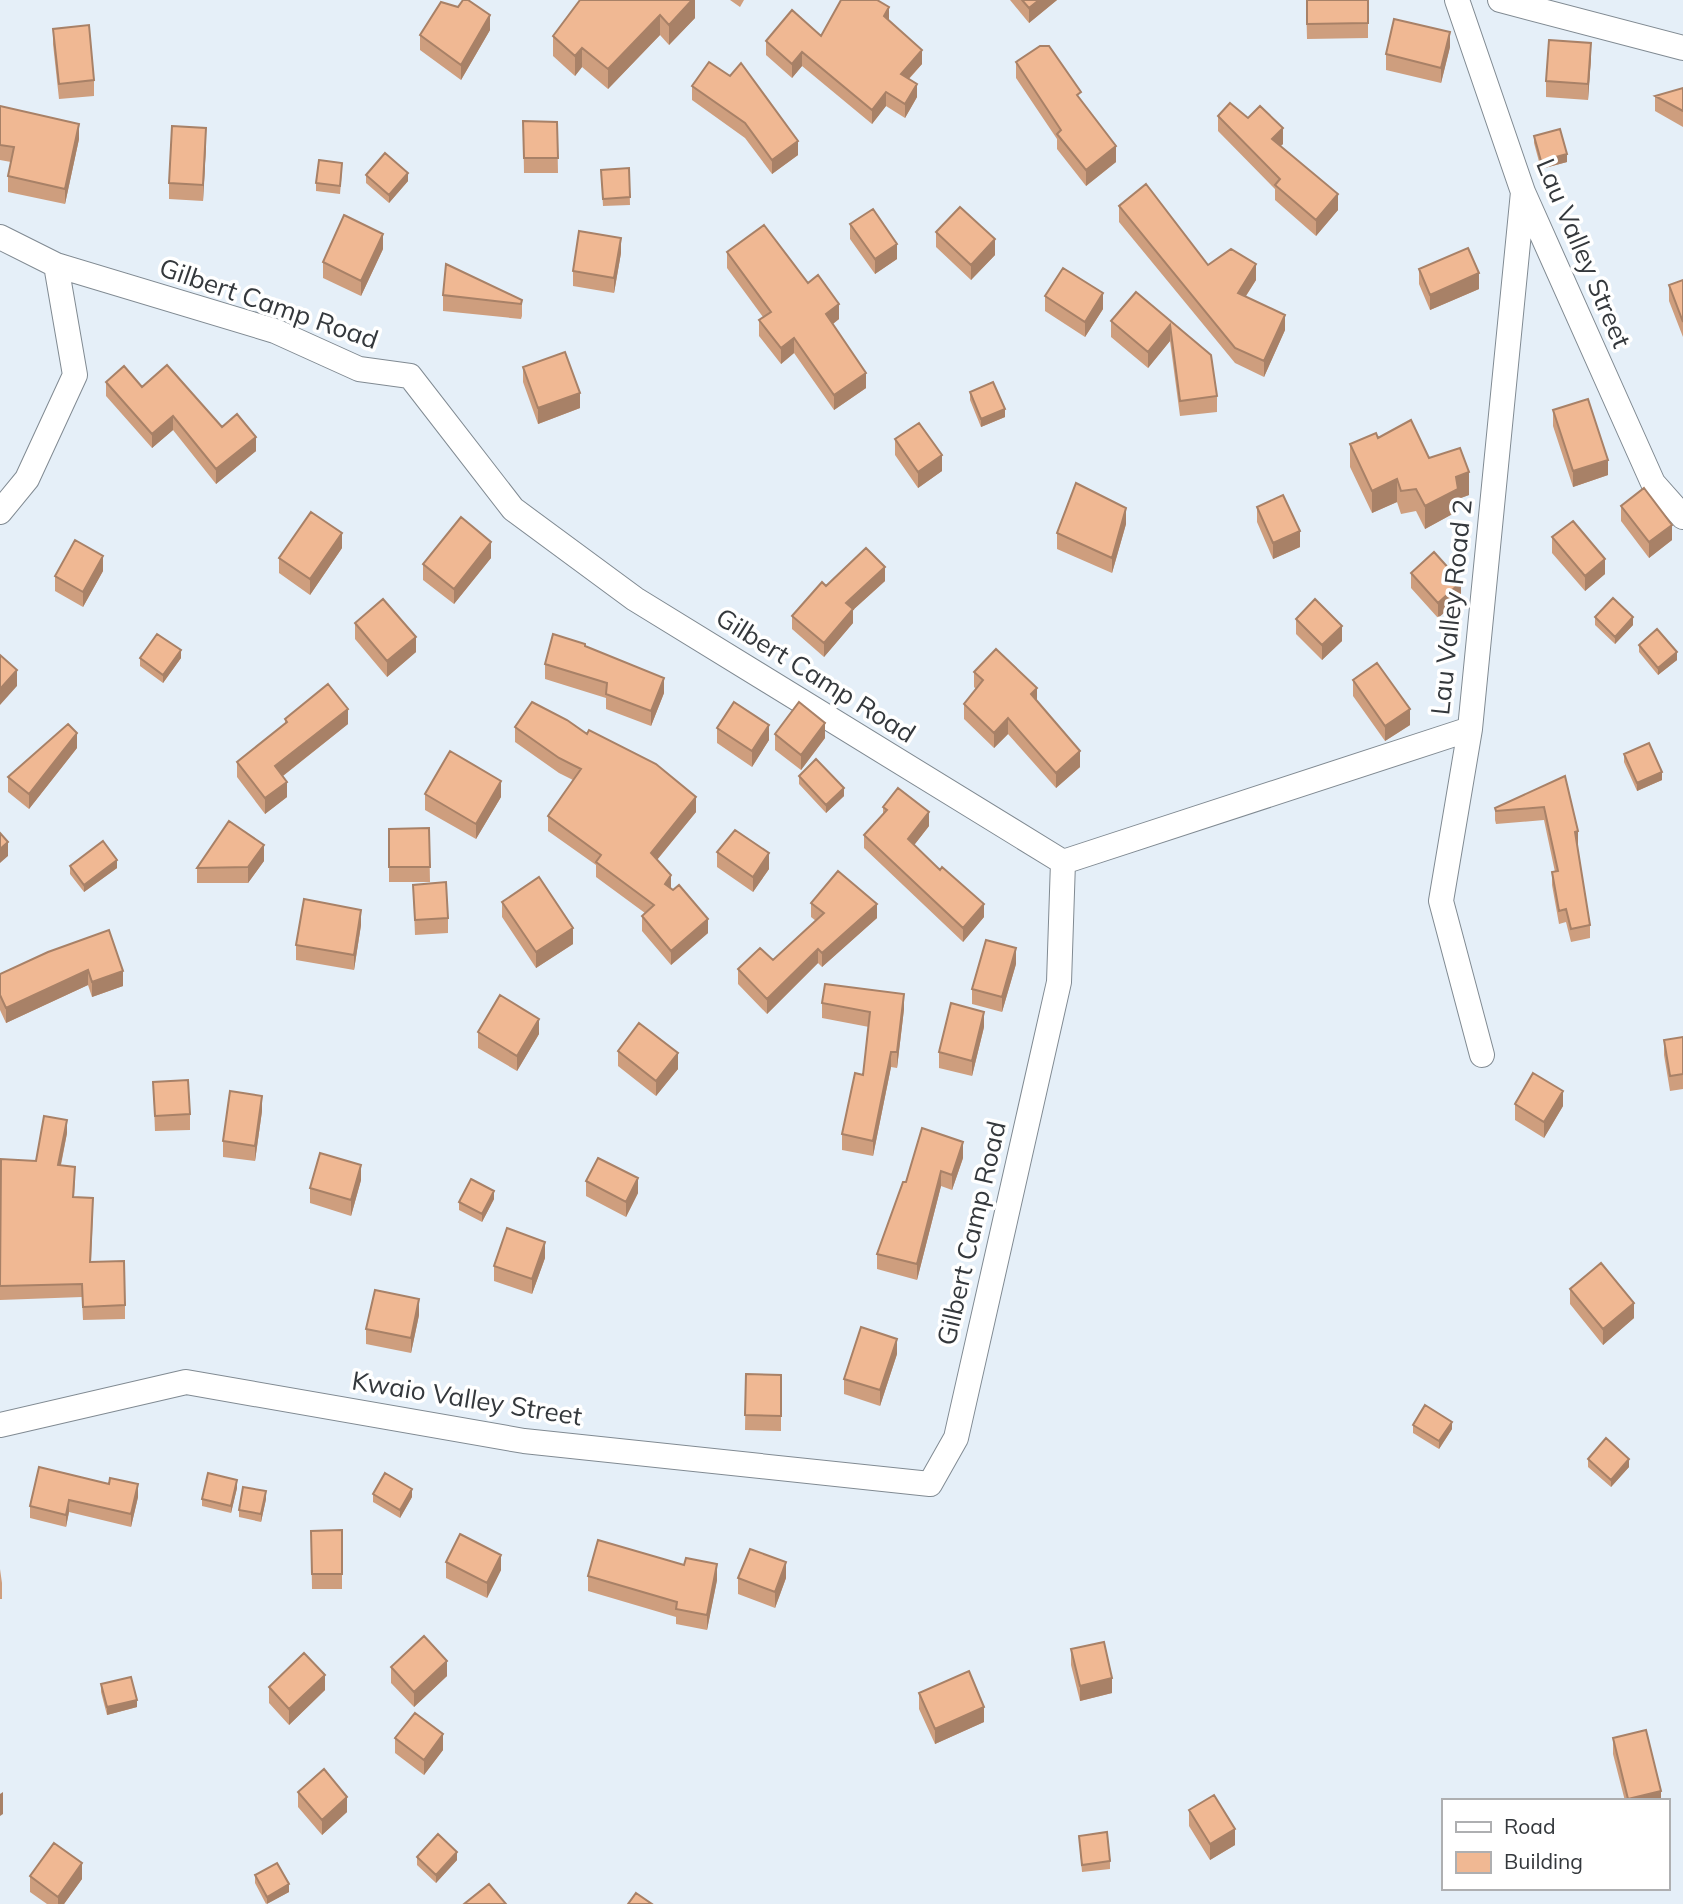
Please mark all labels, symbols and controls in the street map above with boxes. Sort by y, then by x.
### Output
street label: Lau Valley Street [1529,153,1639,353]
street label: Gilbert Camp Road [155,250,383,356]
street label: Lau Valley Road 2 [1423,497,1479,717]
street label: Gilbert Camp Road [710,600,922,750]
street label: Gilbert Camp Road [929,1118,1013,1348]
street label: Kwaio Valley Street [350,1364,584,1432]
legend [1442,1799,1669,1890]
text: Road [1504,1813,1555,1839]
text: Building [1504,1848,1583,1874]

